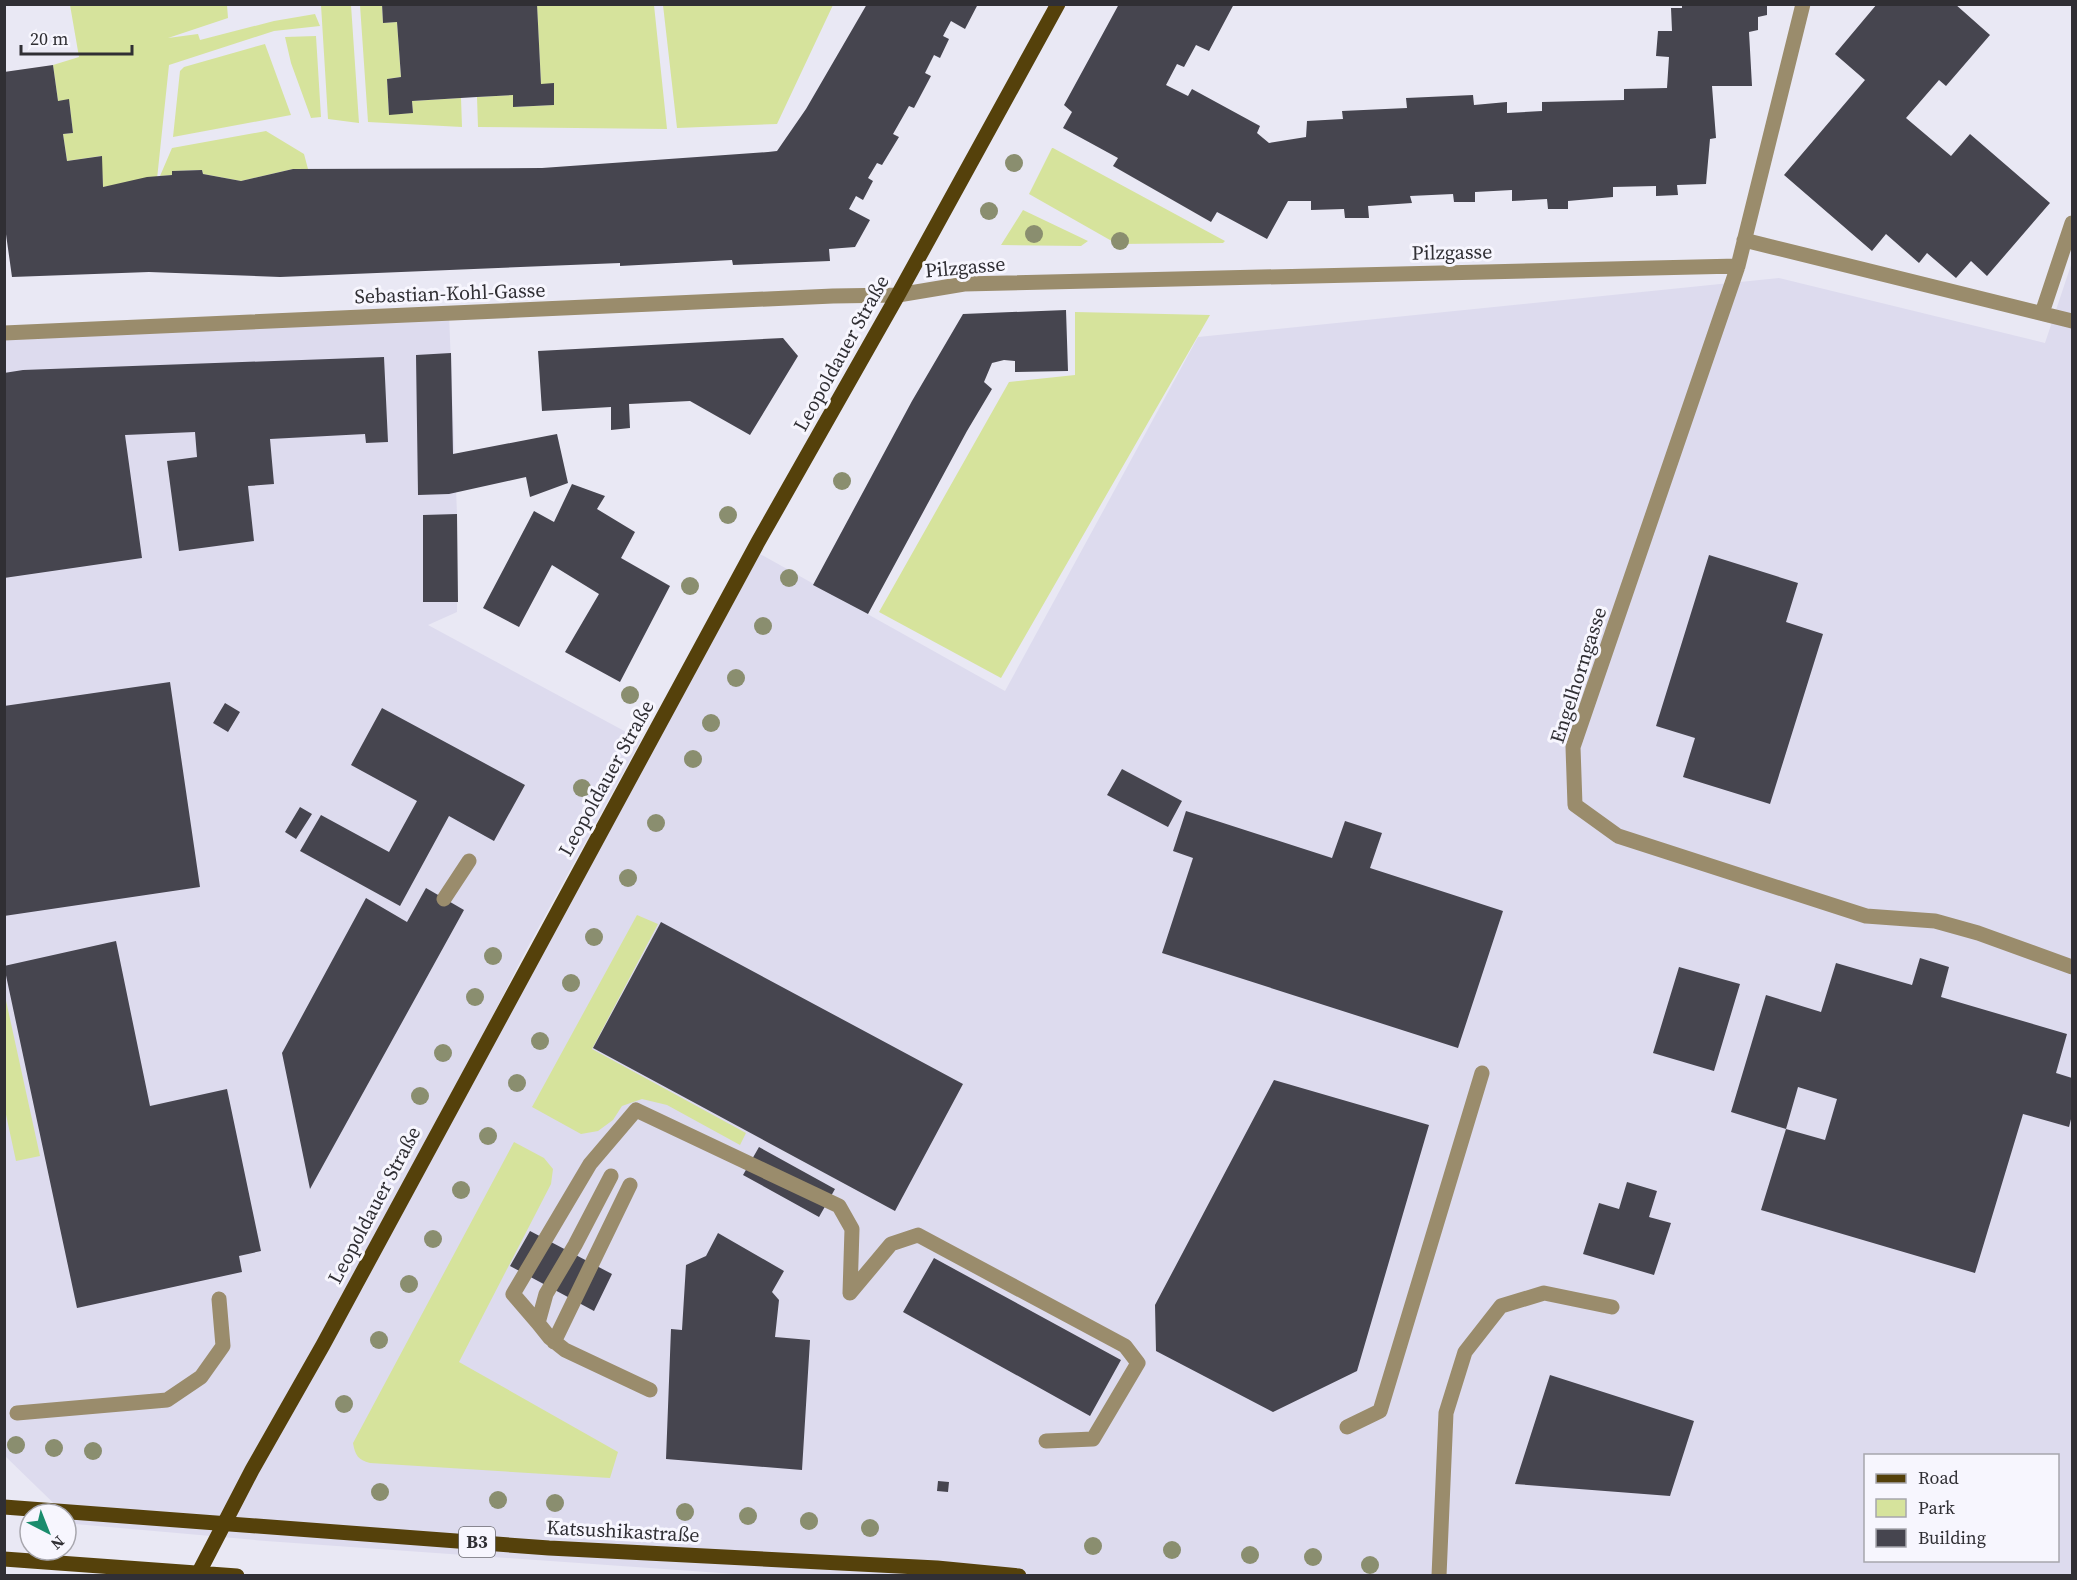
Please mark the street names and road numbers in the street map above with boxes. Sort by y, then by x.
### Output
street label: Pilzgasse [1411,237,1493,267]
street label: Pilzgasse [924,250,1006,284]
street label: Leopoldauer Straße [786,270,896,436]
street label: Sebastian-Kohl-Gasse [354,276,546,310]
street label: Engelhorngasse [1543,603,1613,747]
street label: Leopoldauer Straße [551,695,661,861]
street label: Leopoldauer Straße [321,1121,427,1289]
street label: Katsushikastraße [546,1513,700,1549]
road number: B3 [459,1527,495,1557]

